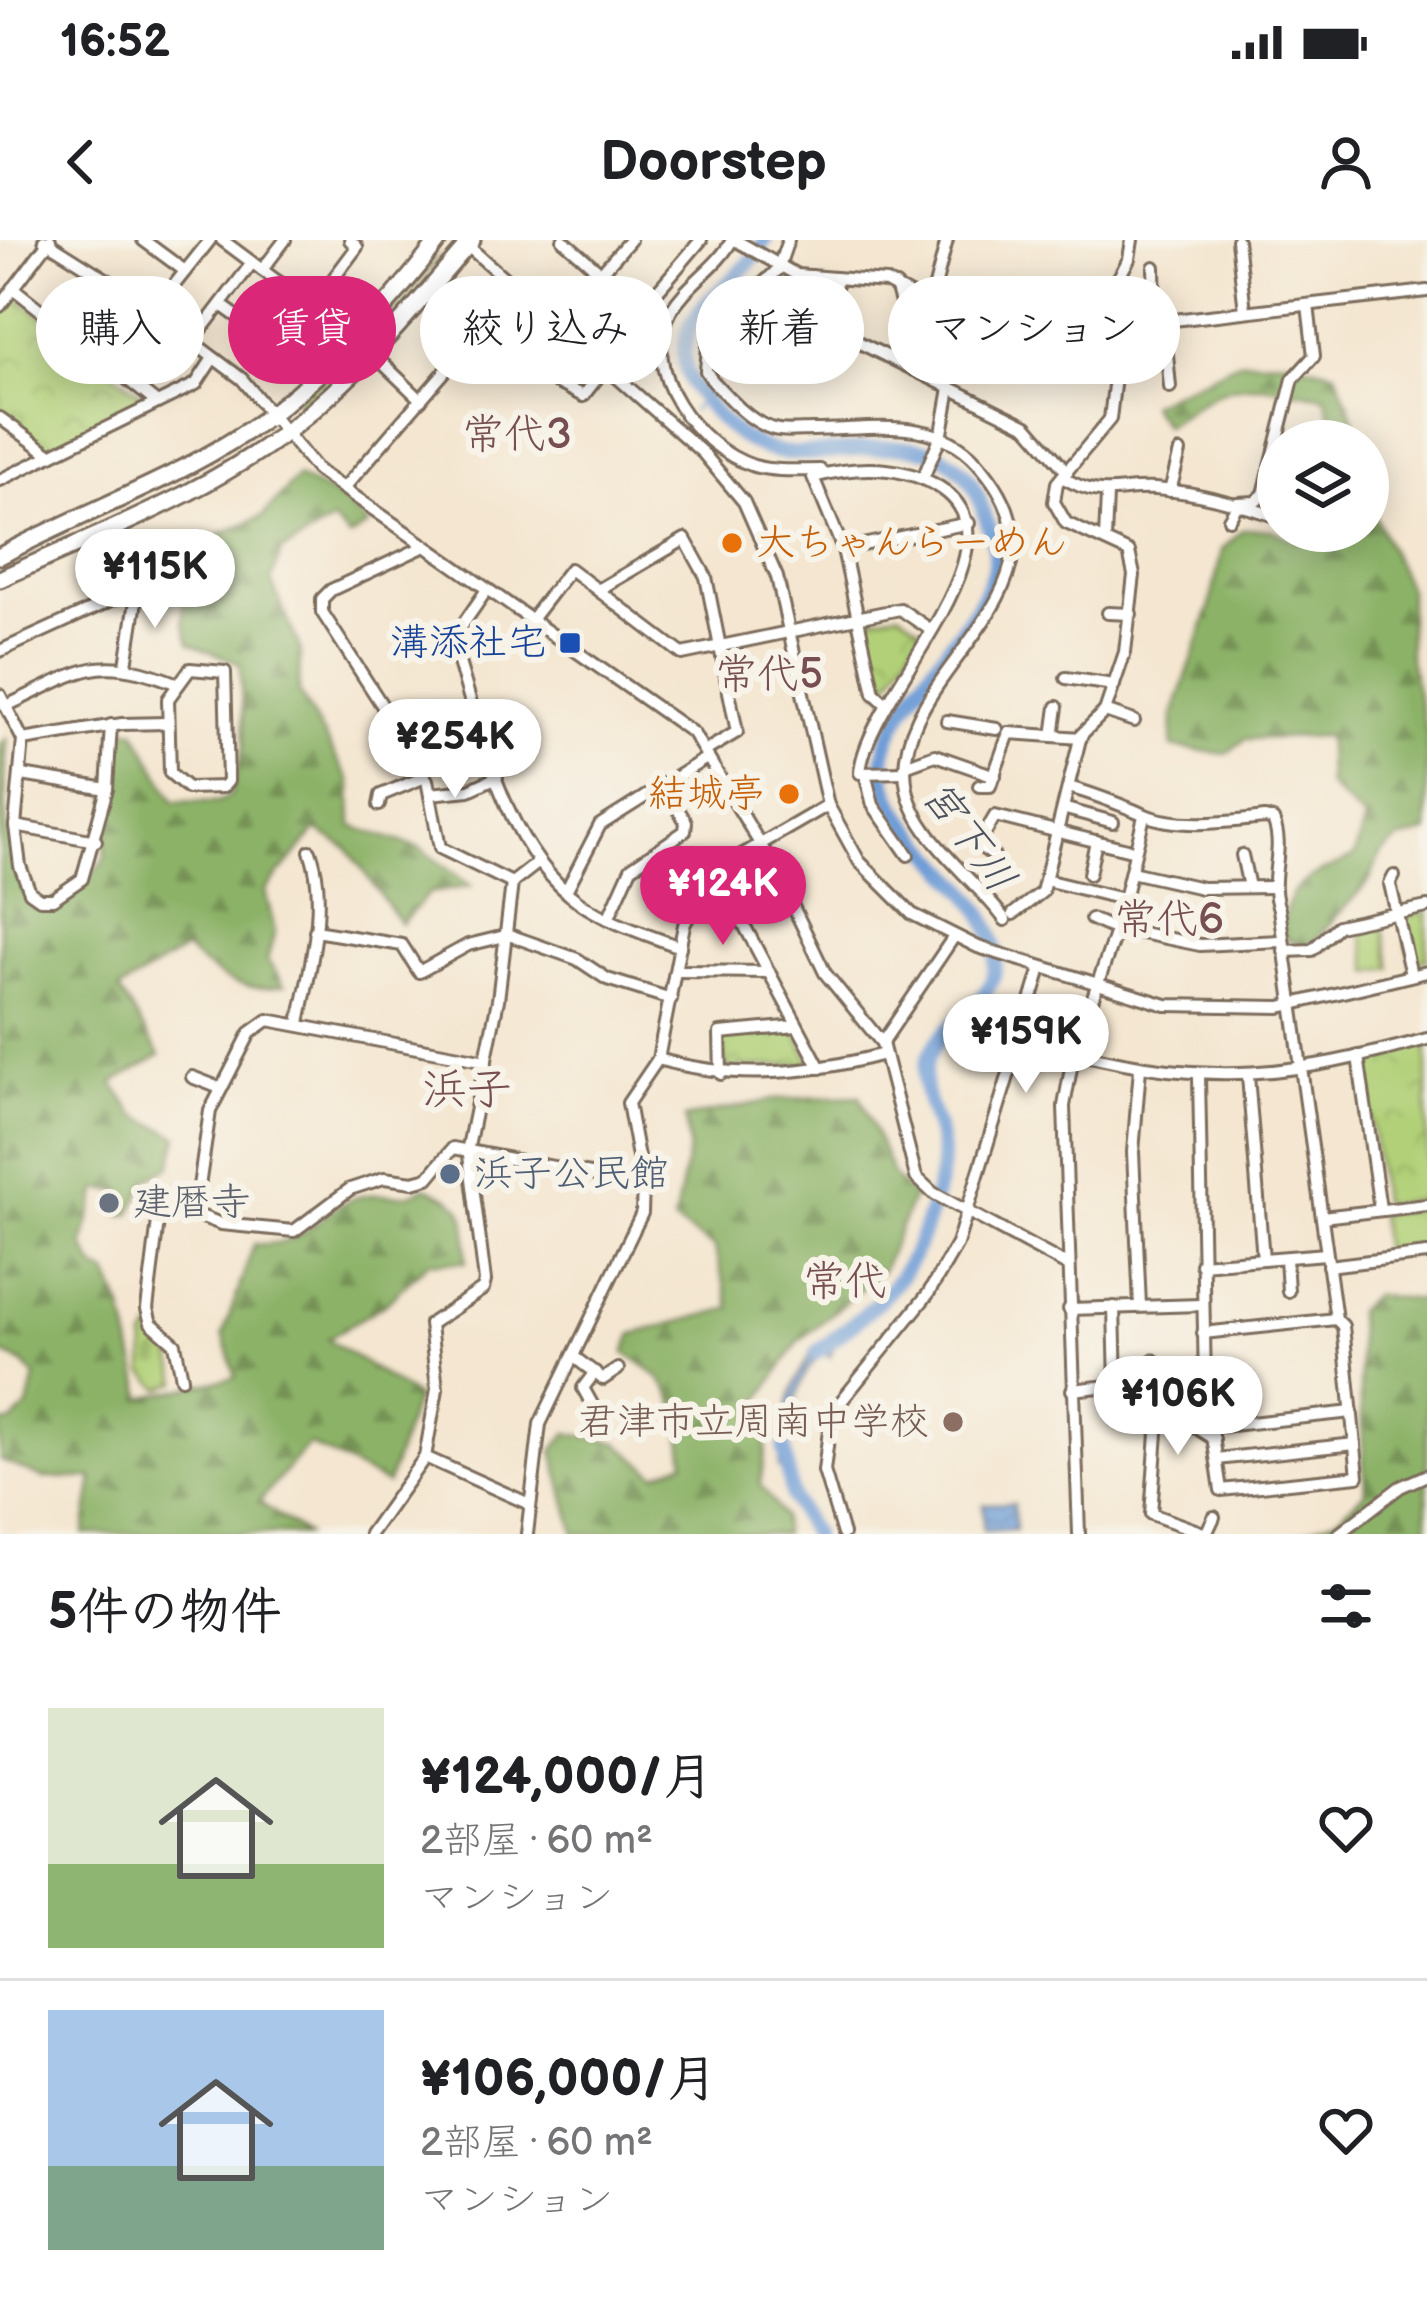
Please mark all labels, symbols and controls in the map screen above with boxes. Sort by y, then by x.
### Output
text: 16:52 [60,15,170,70]
icon: back [48,129,114,195]
icon: person [1313,129,1379,195]
text: Doorstep [600,130,827,195]
chip: 購入 [36,276,204,384]
chip: 賃貸 [228,276,396,384]
chip: 絞り込み [420,276,672,384]
chip: 新着 [696,276,864,384]
chip: マンション [888,276,1180,384]
district label: 常代3 [462,410,572,461]
map controls [1257,420,1389,552]
button: layers [1257,420,1389,552]
place label: 大ちゃんらーめん [756,520,1068,567]
pin: ¥115K [71,529,239,631]
marker: 大ちゃんらーめん [719,530,745,556]
text: ¥115K [102,544,208,591]
place label: 溝添社宅 [390,620,546,667]
marker: 溝添社宅 [557,630,583,656]
district label: 常代5 [715,650,823,701]
pin: ¥254K [371,699,539,801]
text: ¥254K [395,714,515,761]
place label: 結城亭 [648,771,765,818]
water label: 宮下川 [910,771,1026,903]
marker: 結城亭 [776,781,802,807]
pin: ¥124K [639,846,807,948]
text: ¥124K [667,861,779,908]
district label: 常代6 [1114,895,1224,946]
pin: ¥159K [942,994,1110,1096]
text: ¥159K [970,1009,1082,1056]
district label: 浜子 [422,1063,512,1118]
place label: 浜子公民館 [474,1151,669,1198]
marker: 浜子公民館 [437,1161,463,1187]
place label: 建暦寺 [133,1180,250,1227]
marker: 建暦寺 [96,1190,122,1216]
district label: 常代 [803,1257,887,1308]
pin: ¥106K [1094,1356,1262,1458]
text: ¥106K [1121,1371,1235,1418]
place label: 君津市立周南中学校 [578,1399,929,1446]
marker: 君津市立周南中学校 [940,1409,966,1435]
icon: filters [1313,1573,1379,1639]
text: 5件の物件 [48,1582,281,1643]
text: ¥124,000/月 [420,1747,713,1808]
icon: home [144,1756,288,1900]
icon: heart [1313,1795,1379,1861]
text: 2部屋 · 60 m² [420,1818,653,1865]
text: マンション [420,1875,613,1922]
text: ¥106,000/月 [420,2049,718,2110]
icon: home [144,2058,288,2202]
icon: heart [1313,2097,1379,2163]
text: 2部屋 · 60 m² [420,2120,653,2167]
text: マンション [420,2177,613,2224]

